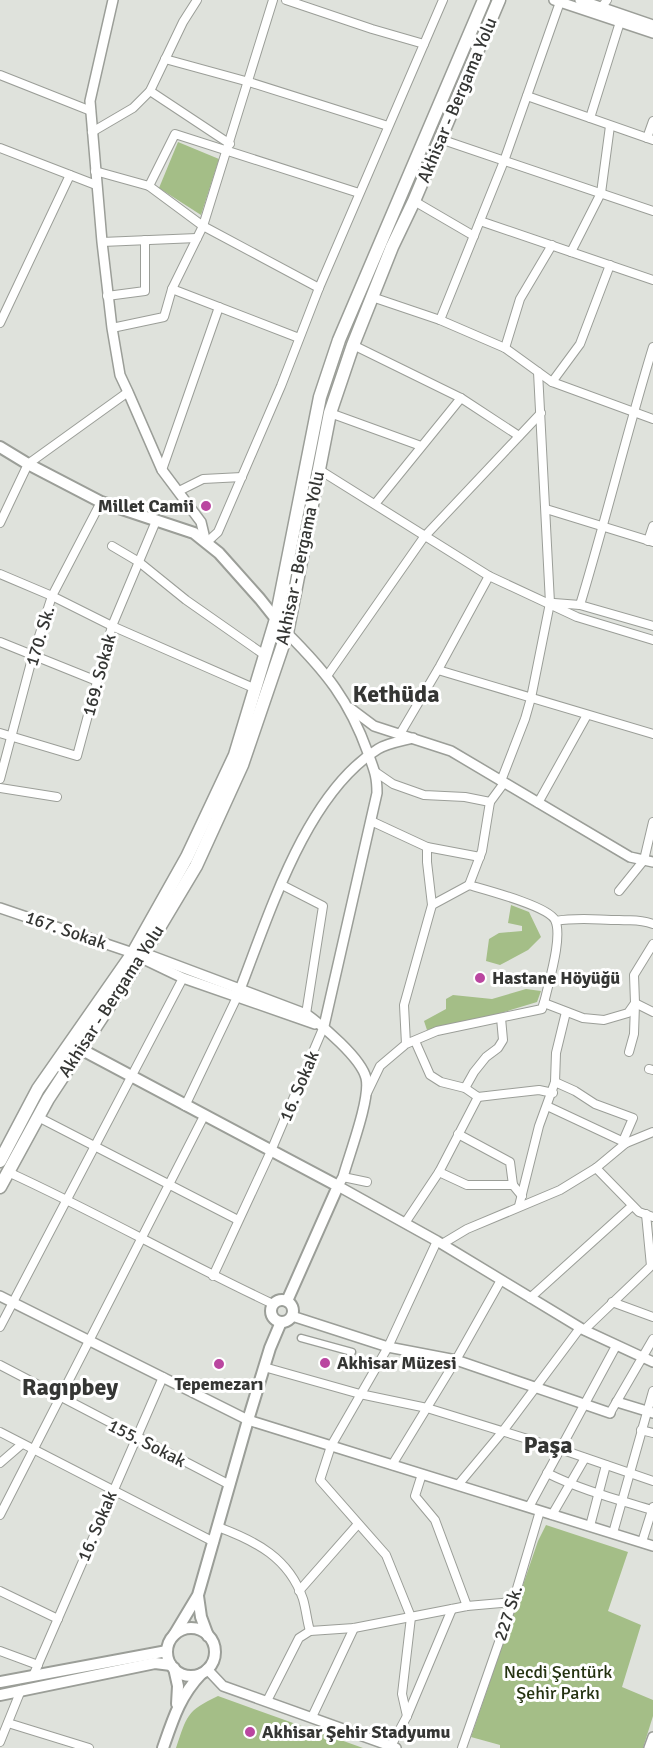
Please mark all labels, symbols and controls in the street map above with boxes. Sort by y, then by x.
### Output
street label: Akhisar - Bergama Yolu [412,14,502,186]
street label: Akhisar - Bergama Yolu [271,469,329,647]
place label: Millet Camii [98,495,194,517]
marker: Millet Camii [199,499,213,513]
street label: 170. Sk. [20,603,60,669]
street label: 169. Sokak [77,631,121,719]
district label: Kethüda [353,679,439,709]
street label: 167. Sokak [23,906,109,954]
street label: Akhisar - Bergama Yolu [53,921,169,1081]
place label: Hastane Höyüğü [492,967,620,989]
marker: Hastane Höyüğü [473,971,487,985]
street label: 16. Sokak [274,1047,324,1125]
place label: Akhisar Müzesi [337,1352,457,1374]
marker: Akhisar Müzesi [318,1356,332,1370]
marker: Tepemezarı [212,1357,226,1371]
district label: Ragıpbey [22,1372,118,1402]
place label: Tepemezarı [175,1373,263,1395]
street label: 155. Sokak [104,1414,190,1472]
district label: Paşa [524,1430,572,1460]
street label: 16. Sokak [72,1487,122,1565]
street label: 227 Sk. [489,1583,527,1643]
park label: Necdi Şentürk Şehir Parkı [504,1661,612,1704]
place label: Akhisar Şehir Stadyumu [262,1721,451,1743]
marker: Akhisar Şehir Stadyumu [243,1725,257,1739]

